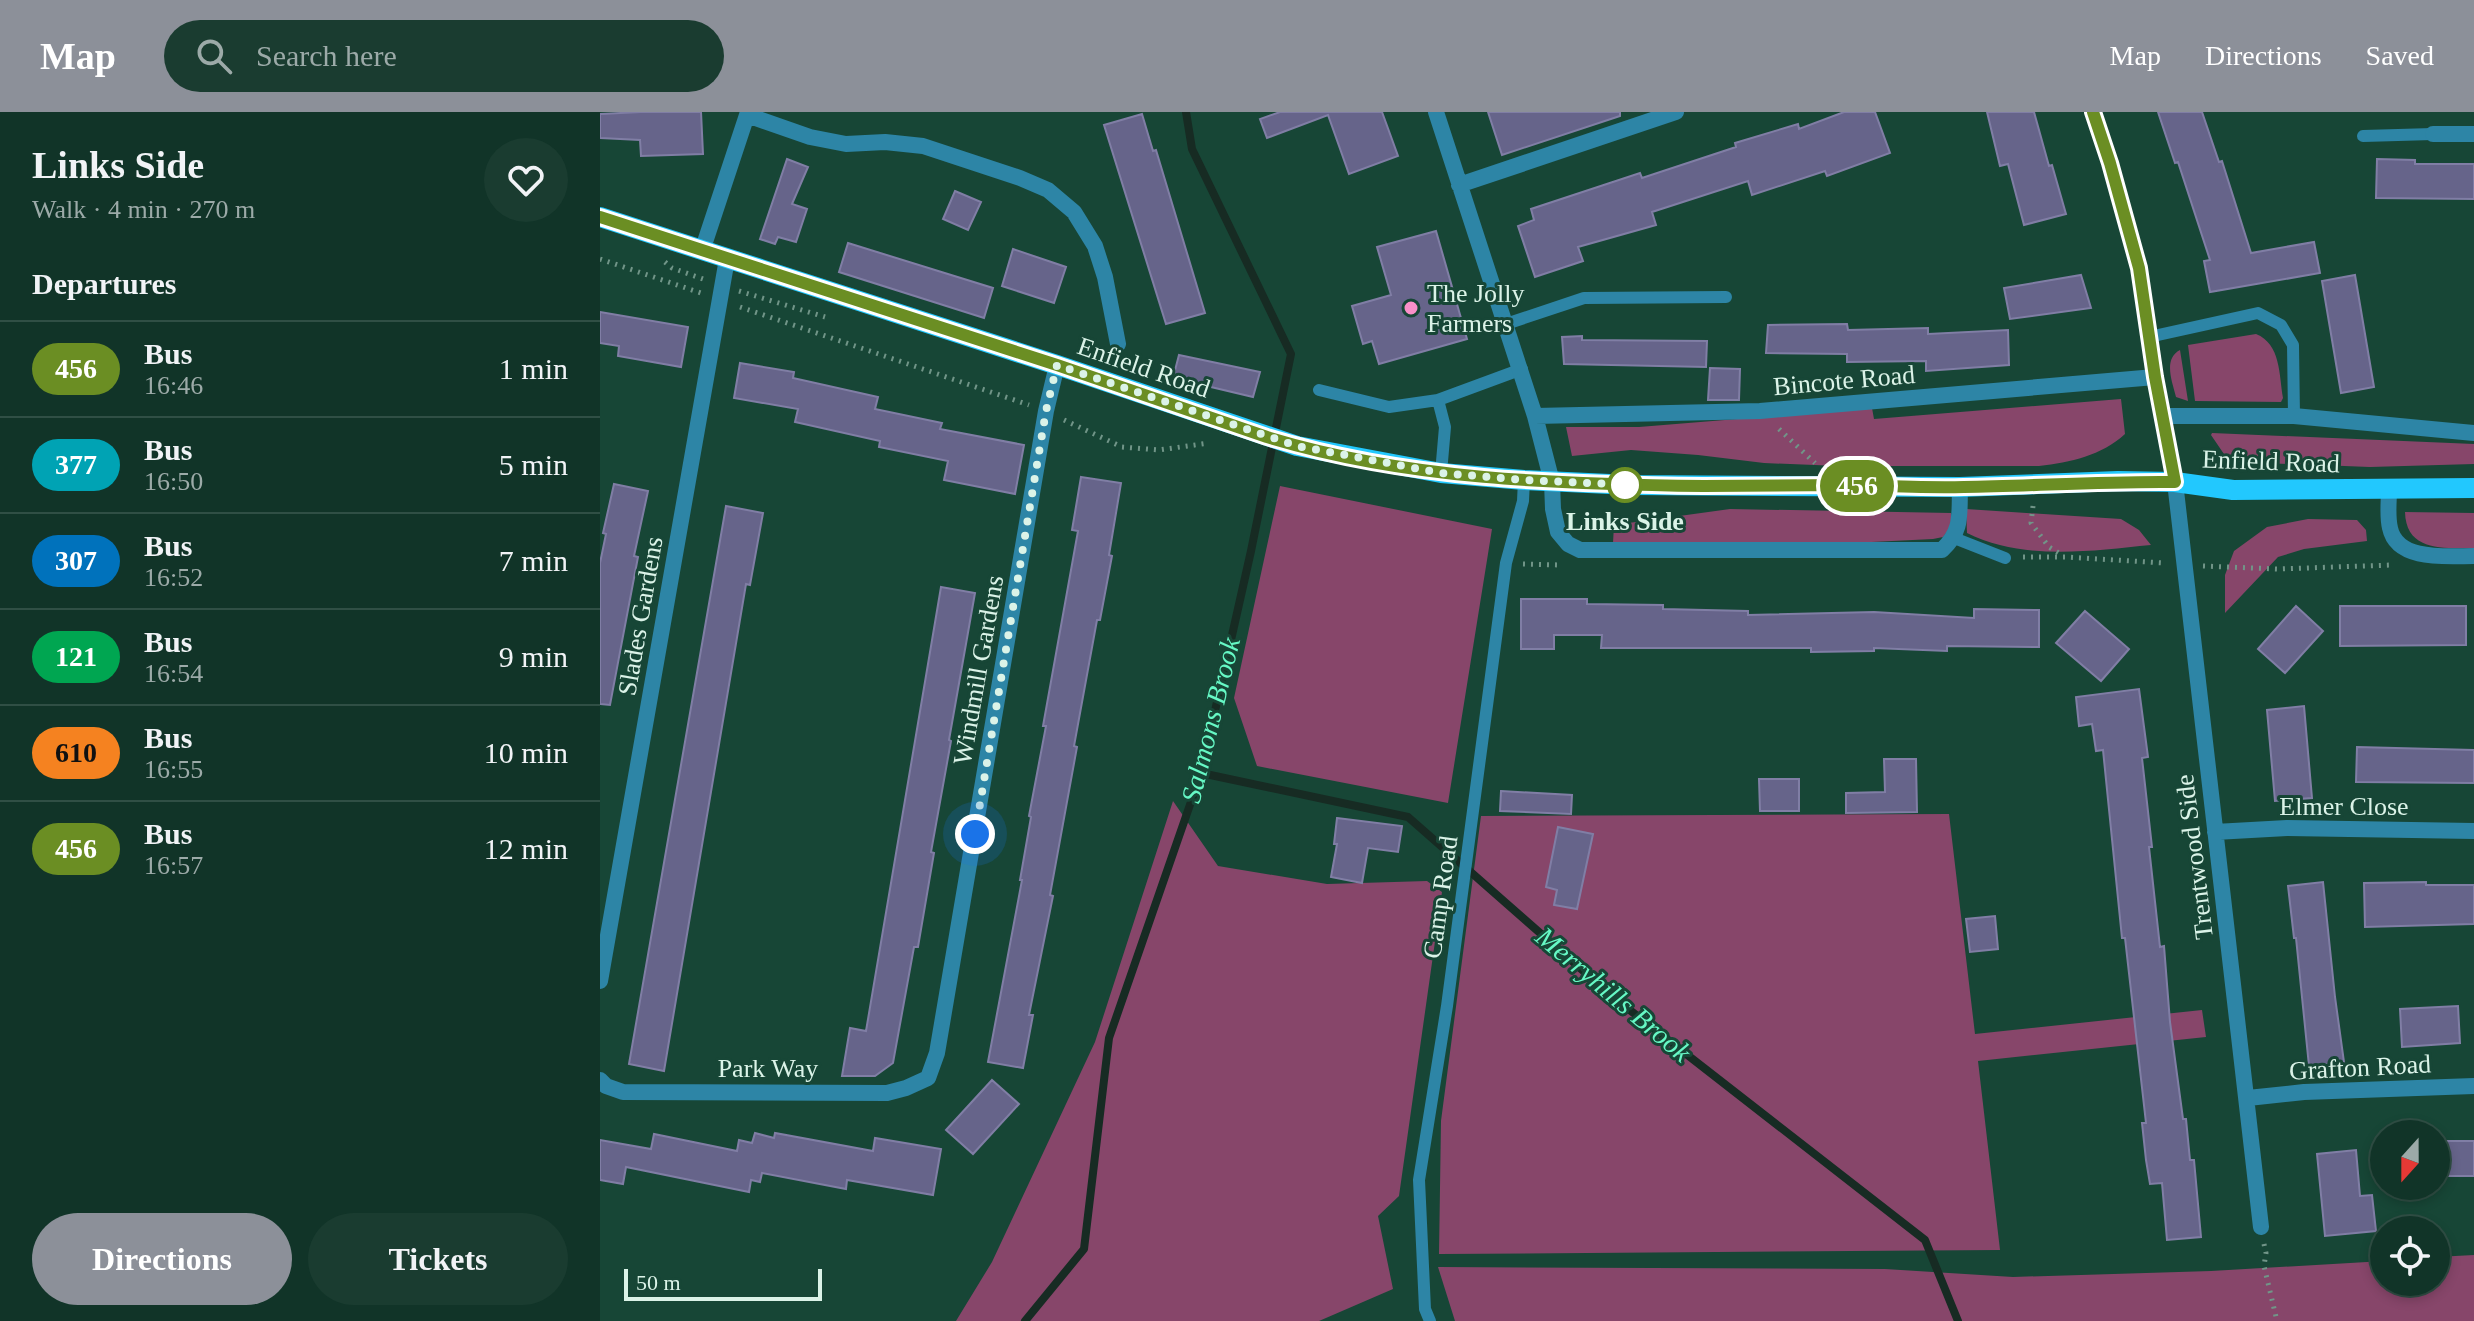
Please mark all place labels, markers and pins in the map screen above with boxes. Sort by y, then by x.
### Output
place label: The Jolly Farmers [1427,279,1525,338]
marker: The Jolly Farmers [1402,299,1420,317]
marker: Links Side [1608,468,1642,502]
place label: Links Side [1566,507,1684,536]

